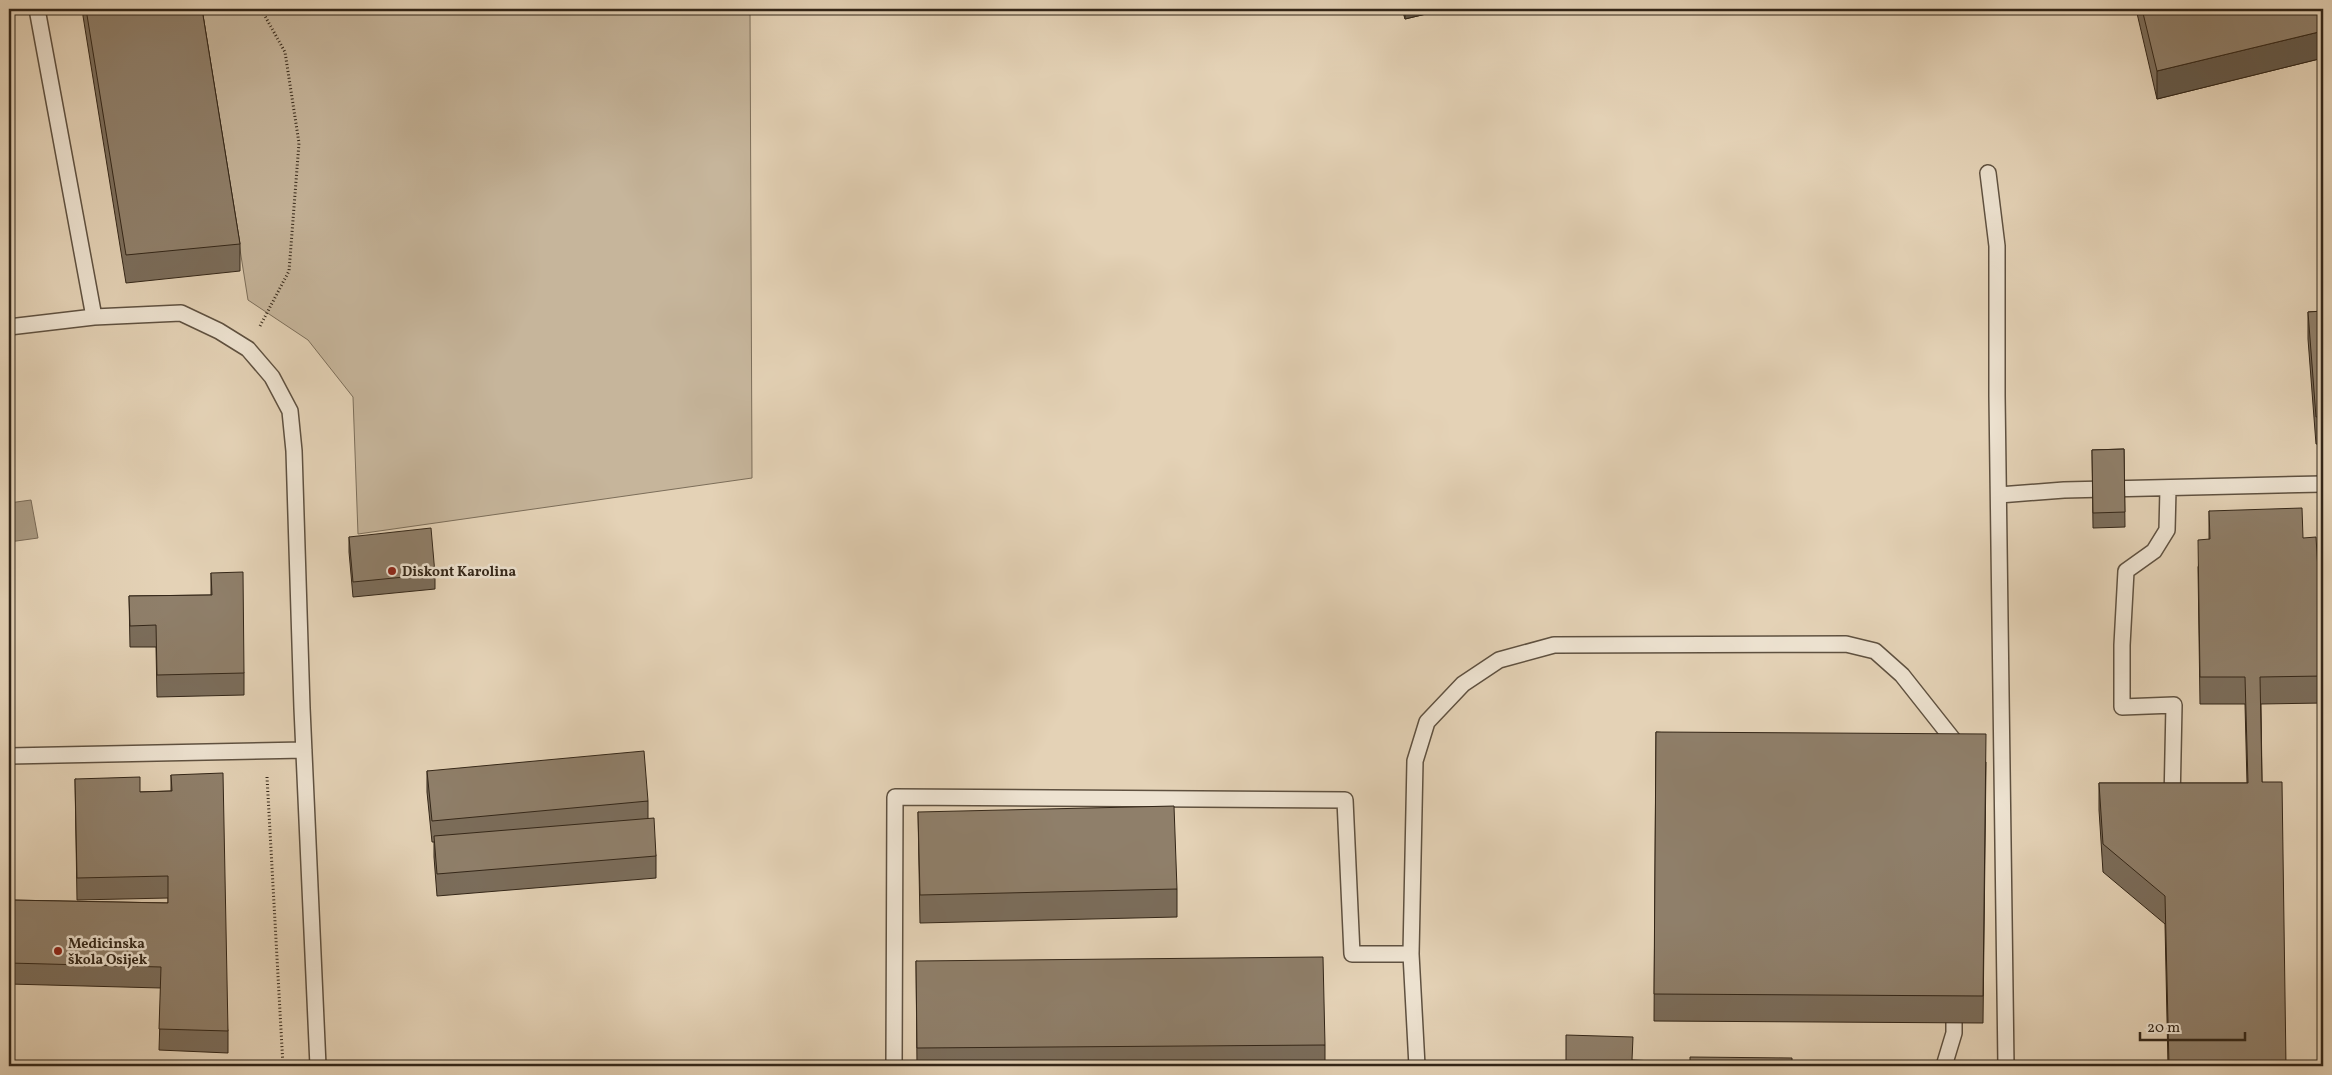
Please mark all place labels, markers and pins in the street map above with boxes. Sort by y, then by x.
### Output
place label: Diskont Karolina [402,563,516,582]
marker: Diskont Karolina [386,565,398,577]
place label: Medicinska škola Osijek [68,935,148,970]
marker: Medicinska škola Osijek [52,945,64,957]

